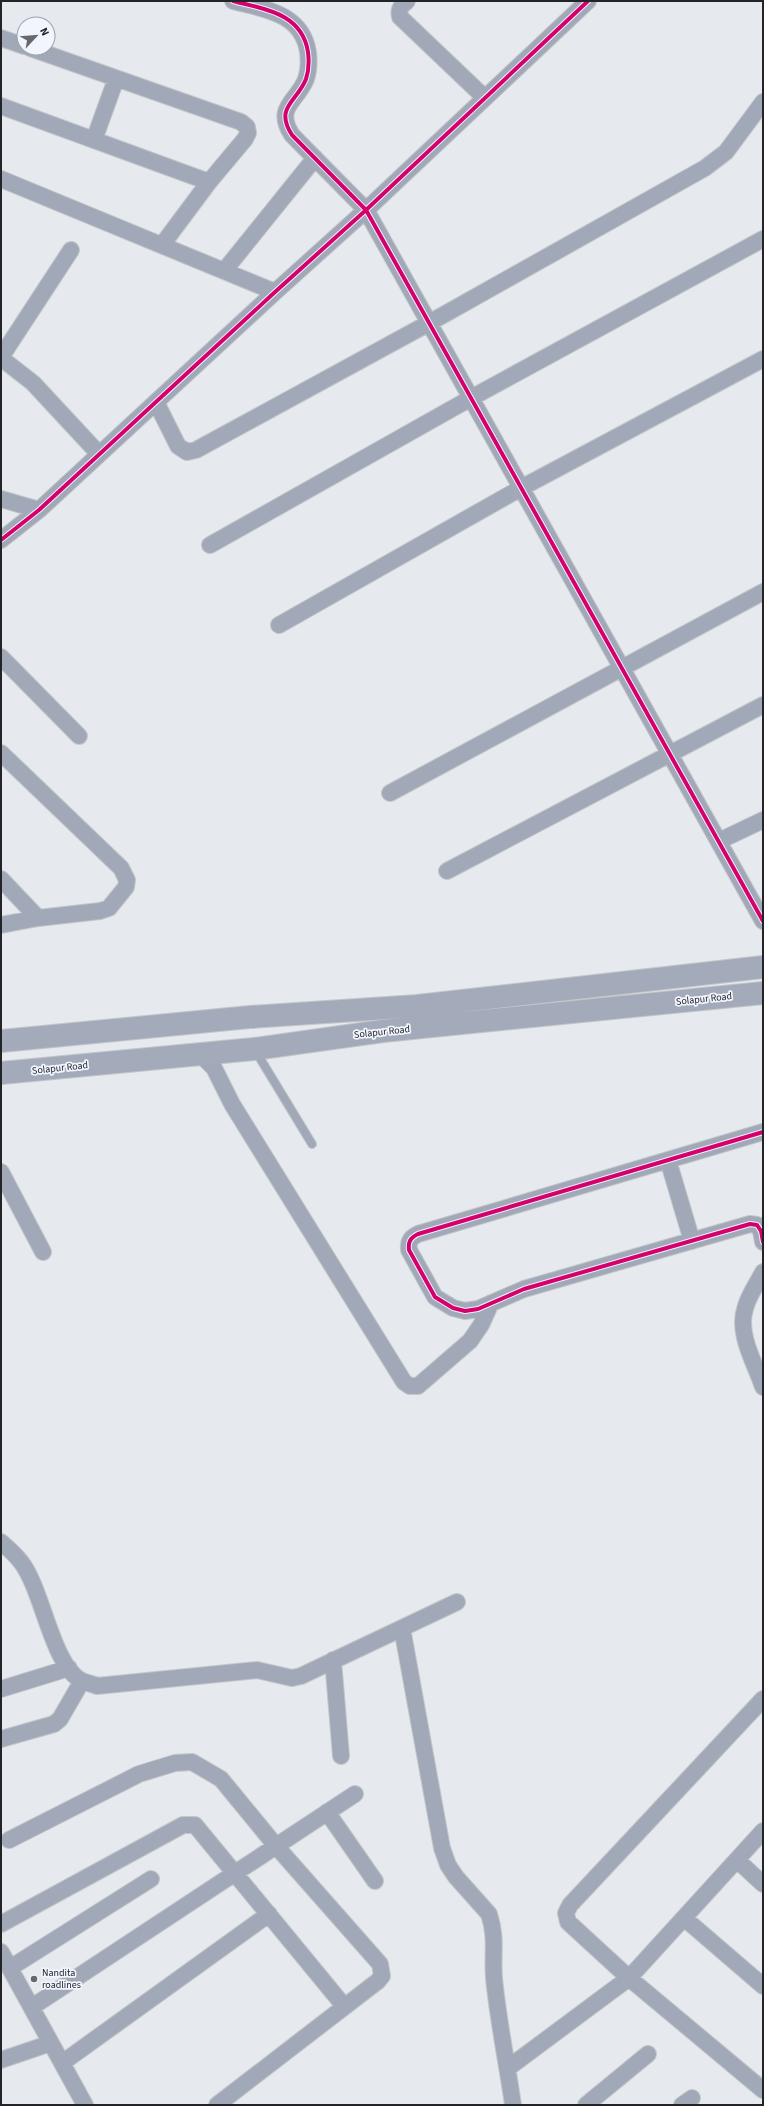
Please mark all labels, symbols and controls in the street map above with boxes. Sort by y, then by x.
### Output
north arrow [16,16,56,56]
text: N [36,25,53,38]
street label: Solapur Road [675,989,733,1009]
street label: Solapur Road [353,1022,411,1042]
street label: Solapur Road [31,1058,89,1078]
place label: Nandita roadlines [42,1966,81,1992]
marker: Nandita roadlines [29,1974,39,1984]

